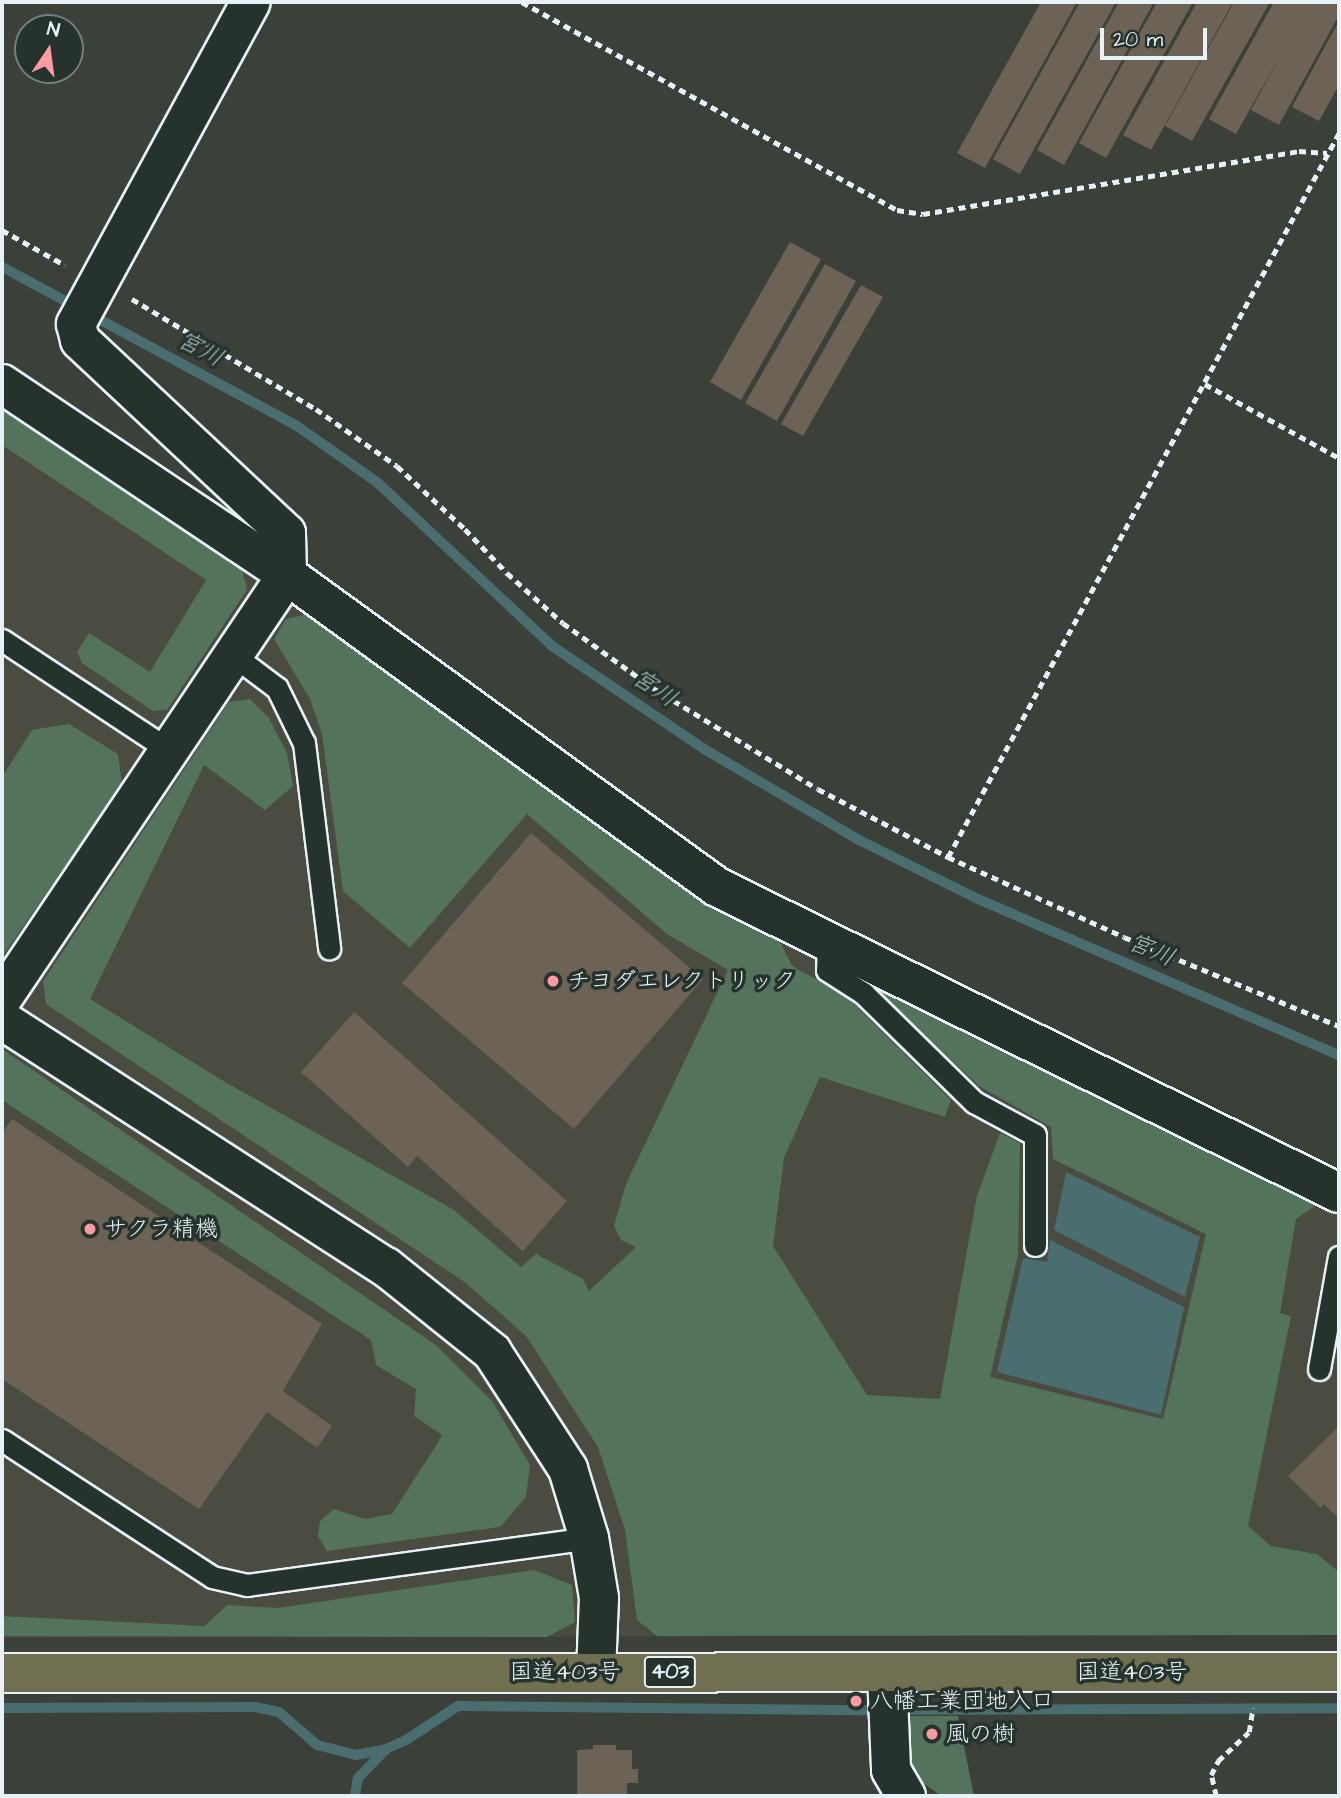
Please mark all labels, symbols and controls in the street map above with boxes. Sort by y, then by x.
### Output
north arrow [14,14,84,84]
scale bar [1103,14,1210,58]
text: N [45,16,62,44]
text: 20 m [1113,25,1163,54]
water label: 宮川 [172,326,228,374]
water label: 宮川 [626,664,682,714]
water label: 宮川 [1123,928,1179,974]
place label: チヨダエレクトリック [567,967,797,995]
marker: チヨダエレクトリック [545,973,561,989]
place label: サクラ精機 [104,1215,219,1243]
marker: サクラ精機 [82,1221,98,1237]
road number: 403 [644,1654,696,1690]
street label: 国道403号 [510,1658,620,1686]
street label: 国道403号 [1077,1658,1187,1686]
place label: 八幡工業団地入口 [870,1687,1054,1715]
marker: 八幡工業団地入口 [848,1693,864,1709]
place label: 風の樹 [946,1720,1015,1748]
marker: 風の樹 [924,1726,940,1742]

